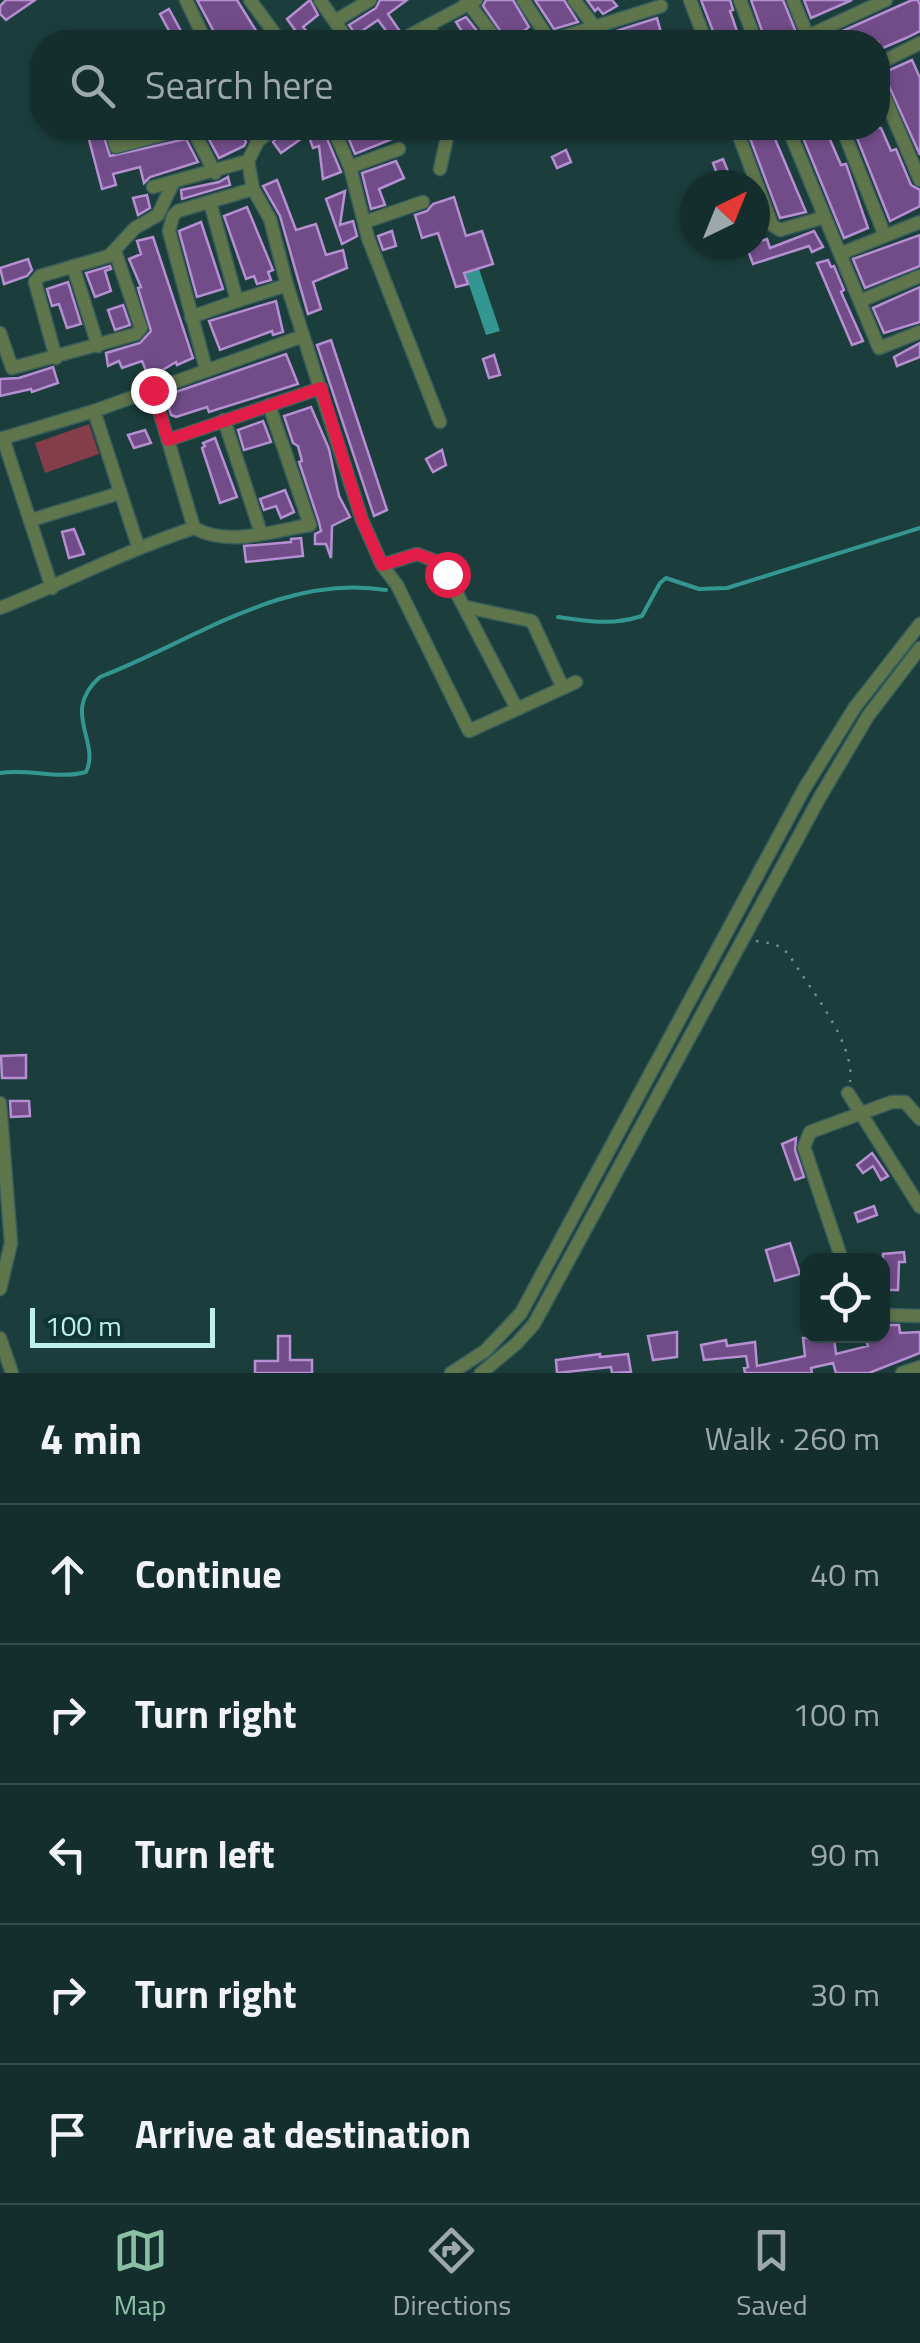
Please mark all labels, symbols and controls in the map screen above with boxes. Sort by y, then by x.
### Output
search box [30,30,890,140]
text: Search here [145,56,333,114]
icon: search [65,58,120,113]
north arrow [680,170,770,260]
route end [131,368,177,414]
route start [425,552,471,598]
map controls [800,1253,890,1343]
button: locate [800,1253,890,1343]
scale bar [30,1303,215,1348]
text: 100 m [45,1304,122,1347]
text: 4 min [40,1406,142,1470]
text: Walk · 260 m [705,1414,880,1462]
text: Continue [135,1545,282,1603]
icon: ahead [40,1547,95,1602]
text: 40 m [810,1550,880,1598]
text: Turn right [135,1685,297,1743]
icon: right [40,1687,95,1742]
text: 100 m [792,1690,880,1738]
text: Turn left [135,1825,275,1883]
icon: left [40,1827,95,1882]
text: 90 m [810,1830,880,1878]
text: Turn right [135,1965,297,2023]
icon: right [40,1967,95,2022]
text: 30 m [810,1970,880,2018]
text: Arrive at destination [135,2105,471,2163]
icon: arrive [40,2107,95,2162]
tab: Map [113,2223,168,2326]
tab: Directions [393,2223,511,2326]
tab: Saved [736,2223,807,2326]

